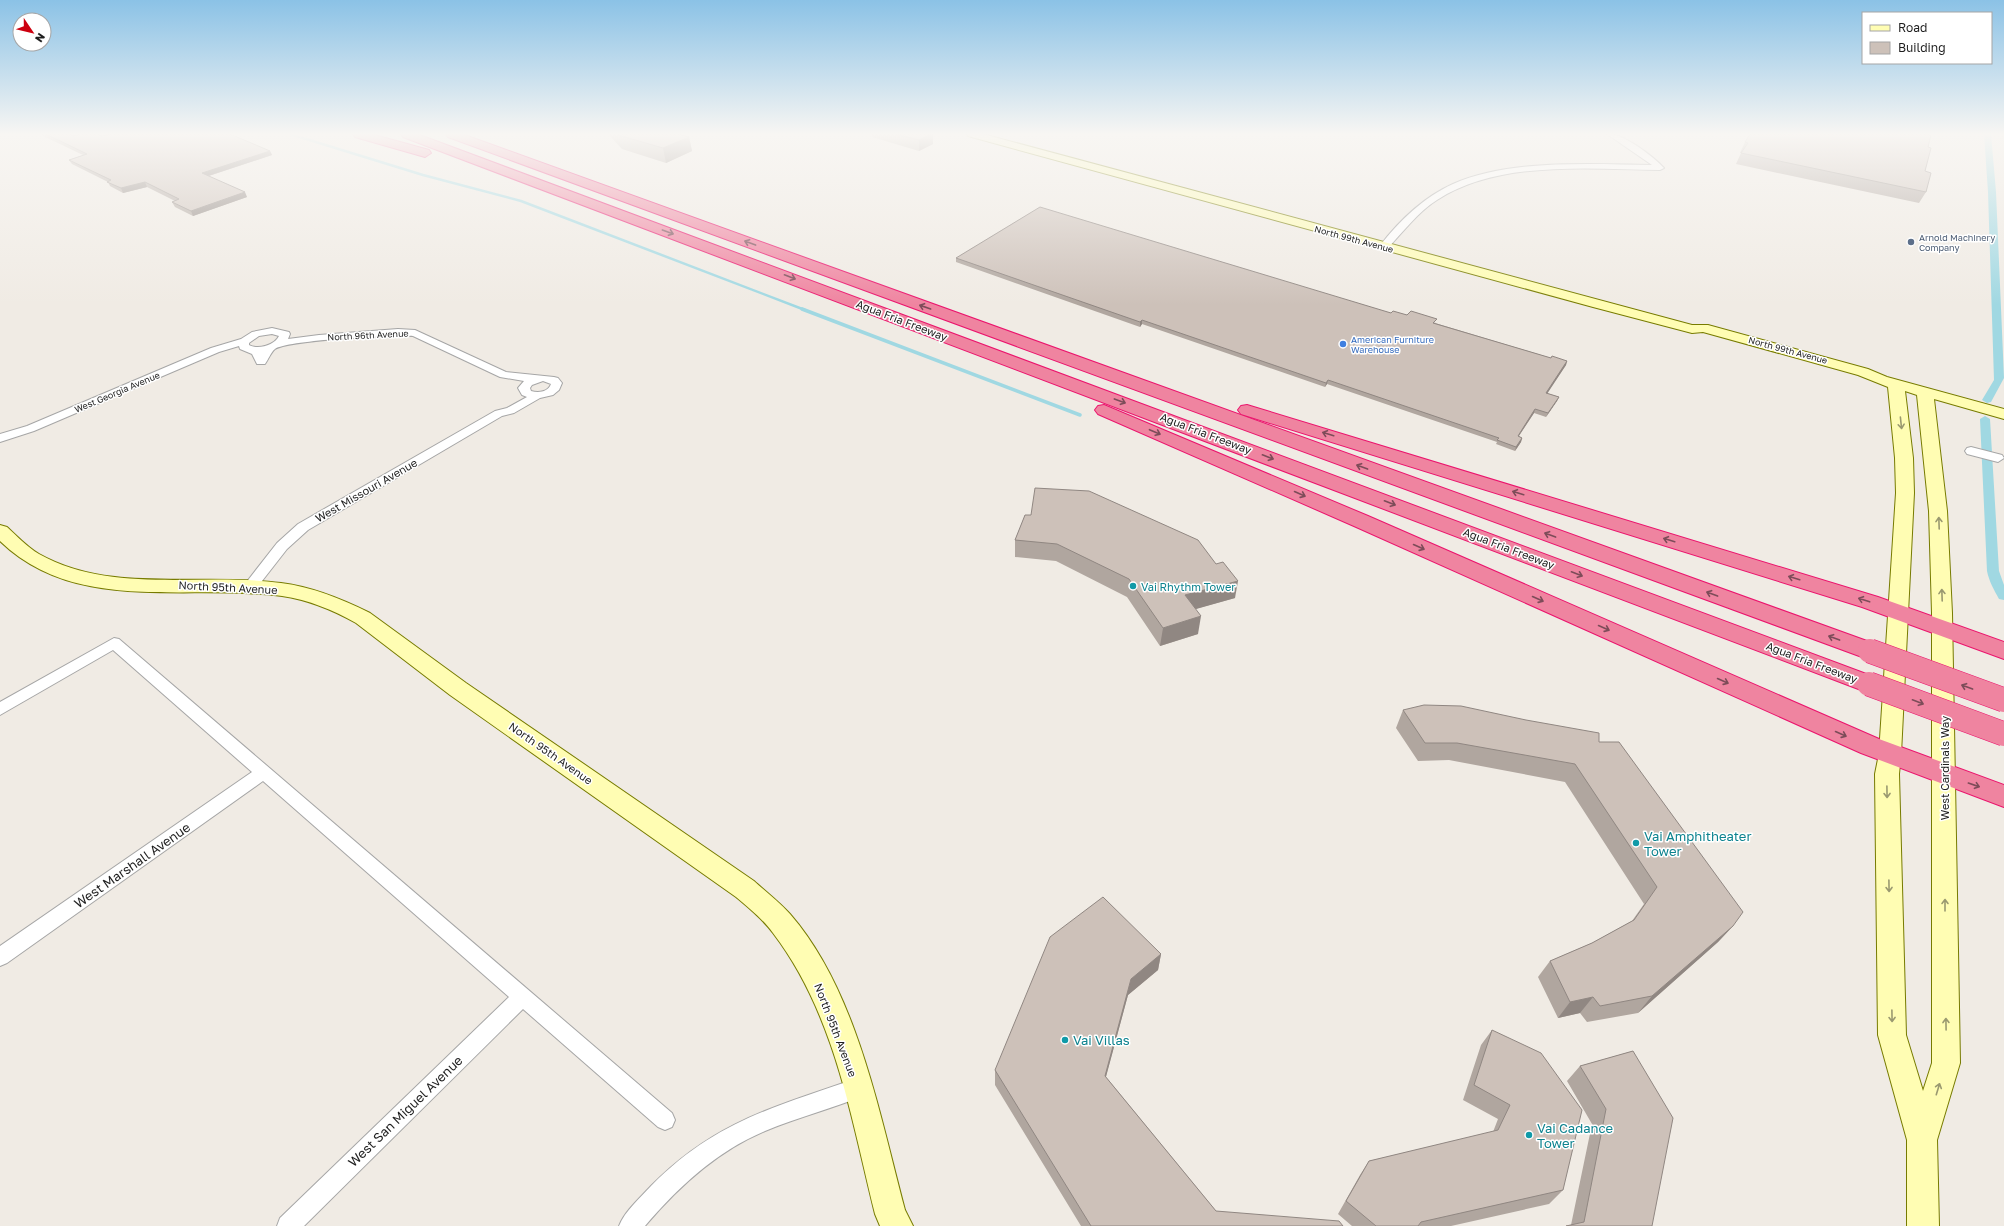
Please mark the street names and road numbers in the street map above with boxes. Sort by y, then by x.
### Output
street label: North 99th Avenue [1313,223,1395,255]
street label: Agua Fria Freeway [855,297,949,343]
street label: North 96th Avenue [327,327,409,343]
street label: North 99th Avenue [1747,334,1829,366]
street label: West Georgia Avenue [73,369,161,415]
street label: Agua Fria Freeway [1159,410,1253,456]
street label: West Missouri Avenue [313,455,419,525]
street label: Agua Fria Freeway [1462,525,1556,571]
street label: North 95th Avenue [178,578,278,596]
street label: Agua Fria Freeway [1765,639,1859,685]
street label: West Cardinals Way [1938,716,1951,820]
street label: North 95th Avenue [507,719,595,787]
street label: West Marshall Avenue [71,819,193,911]
street label: North 95th Avenue [812,981,860,1079]
street label: West San Miguel Avenue [344,1052,466,1170]

